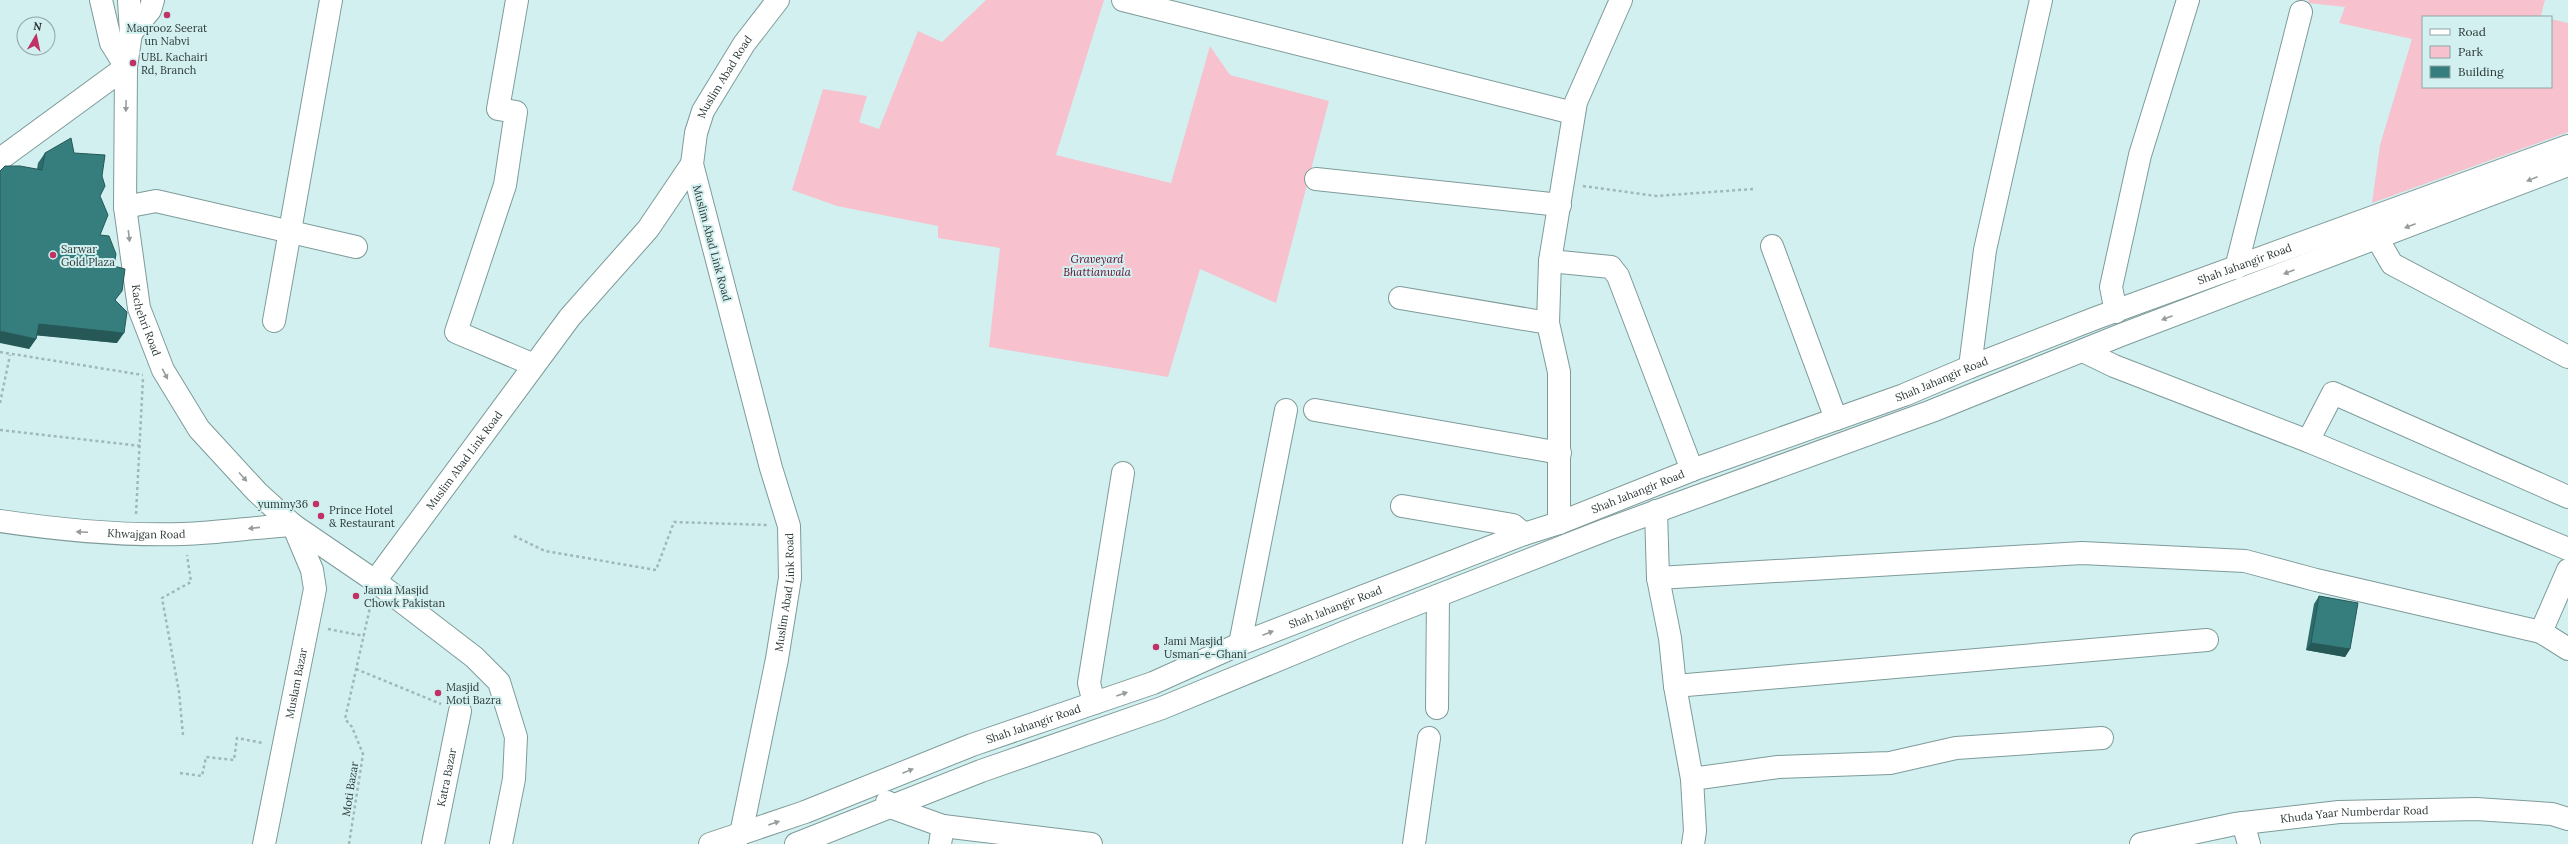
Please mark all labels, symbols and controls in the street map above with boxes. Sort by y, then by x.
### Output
marker: Maqrooz Seerat un Nabvi [162,10,172,20]
north arrow [16,16,56,56]
legend [2422,16,2552,88]
text: N [32,19,43,34]
place label: Maqrooz Seerat un Nabvi [127,21,208,48]
text: Road [2458,24,2486,39]
street label: Muslim Abad Road [694,32,755,120]
text: Park [2458,44,2484,59]
place label: UBL Kachairi Rd, Branch [141,50,208,77]
marker: UBL Kachairi Rd, Branch [128,58,138,68]
text: Building [2458,64,2504,79]
one-way arrow [122,100,129,112]
one-way arrow [2526,176,2537,182]
street label: Muslim Abad Link Road [690,183,734,303]
one-way arrow [2404,223,2416,229]
one-way arrow [125,230,132,242]
street label: Shah Jahangir Road [2195,240,2294,287]
place label: Sarwar Gold Plaza [61,242,115,269]
marker: Sarwar Gold Plaza [48,250,58,260]
park label: Graveyard Bhattianwala [1063,252,1132,279]
one-way arrow [2282,269,2294,275]
street label: Kachehri Road [129,284,164,358]
one-way arrow [2161,316,2173,322]
street label: Shah Jahangir Road [1893,354,1990,405]
one-way arrow [162,368,168,380]
street label: Muslim Abad Link Road [423,408,506,513]
street label: Shah Jahangir Road [1589,467,1687,516]
one-way arrow [238,472,248,482]
place label: yummy36 [258,497,308,511]
marker: yummy36 [311,499,321,509]
place label: Prince Hotel & Restaurant [329,503,396,530]
marker: Prince Hotel & Restaurant [316,511,326,521]
one-way arrow [248,524,260,531]
street label: Khwajgan Road [107,526,186,541]
one-way arrow [76,528,88,535]
street label: Muslim Abad Link Road [771,532,797,653]
street label: Shah Jahangir Road [1286,582,1384,632]
place label: Jamia Masjid Chowk Pakistan [363,583,446,610]
marker: Jamia Masjid Chowk Pakistan [351,591,361,601]
one-way arrow [1262,630,1274,636]
place label: Jami Masjid Usman-e-Ghani [1163,634,1247,661]
marker: Jami Masjid Usman-e-Ghani [1151,642,1161,652]
street label: Muslam Bazar [282,646,310,720]
place label: Masjid Moti Bazra [446,680,501,707]
marker: Masjid Moti Bazra [433,688,443,698]
one-way arrow [1117,690,1129,696]
street label: Shah Jahangir Road [984,701,1083,747]
street label: Katra Bazar [434,747,459,808]
street label: Moti Bazar [339,760,361,817]
one-way arrow [902,767,914,773]
street label: Khuda Yaar Numberdar Road [2279,803,2429,826]
one-way arrow [768,820,780,826]

